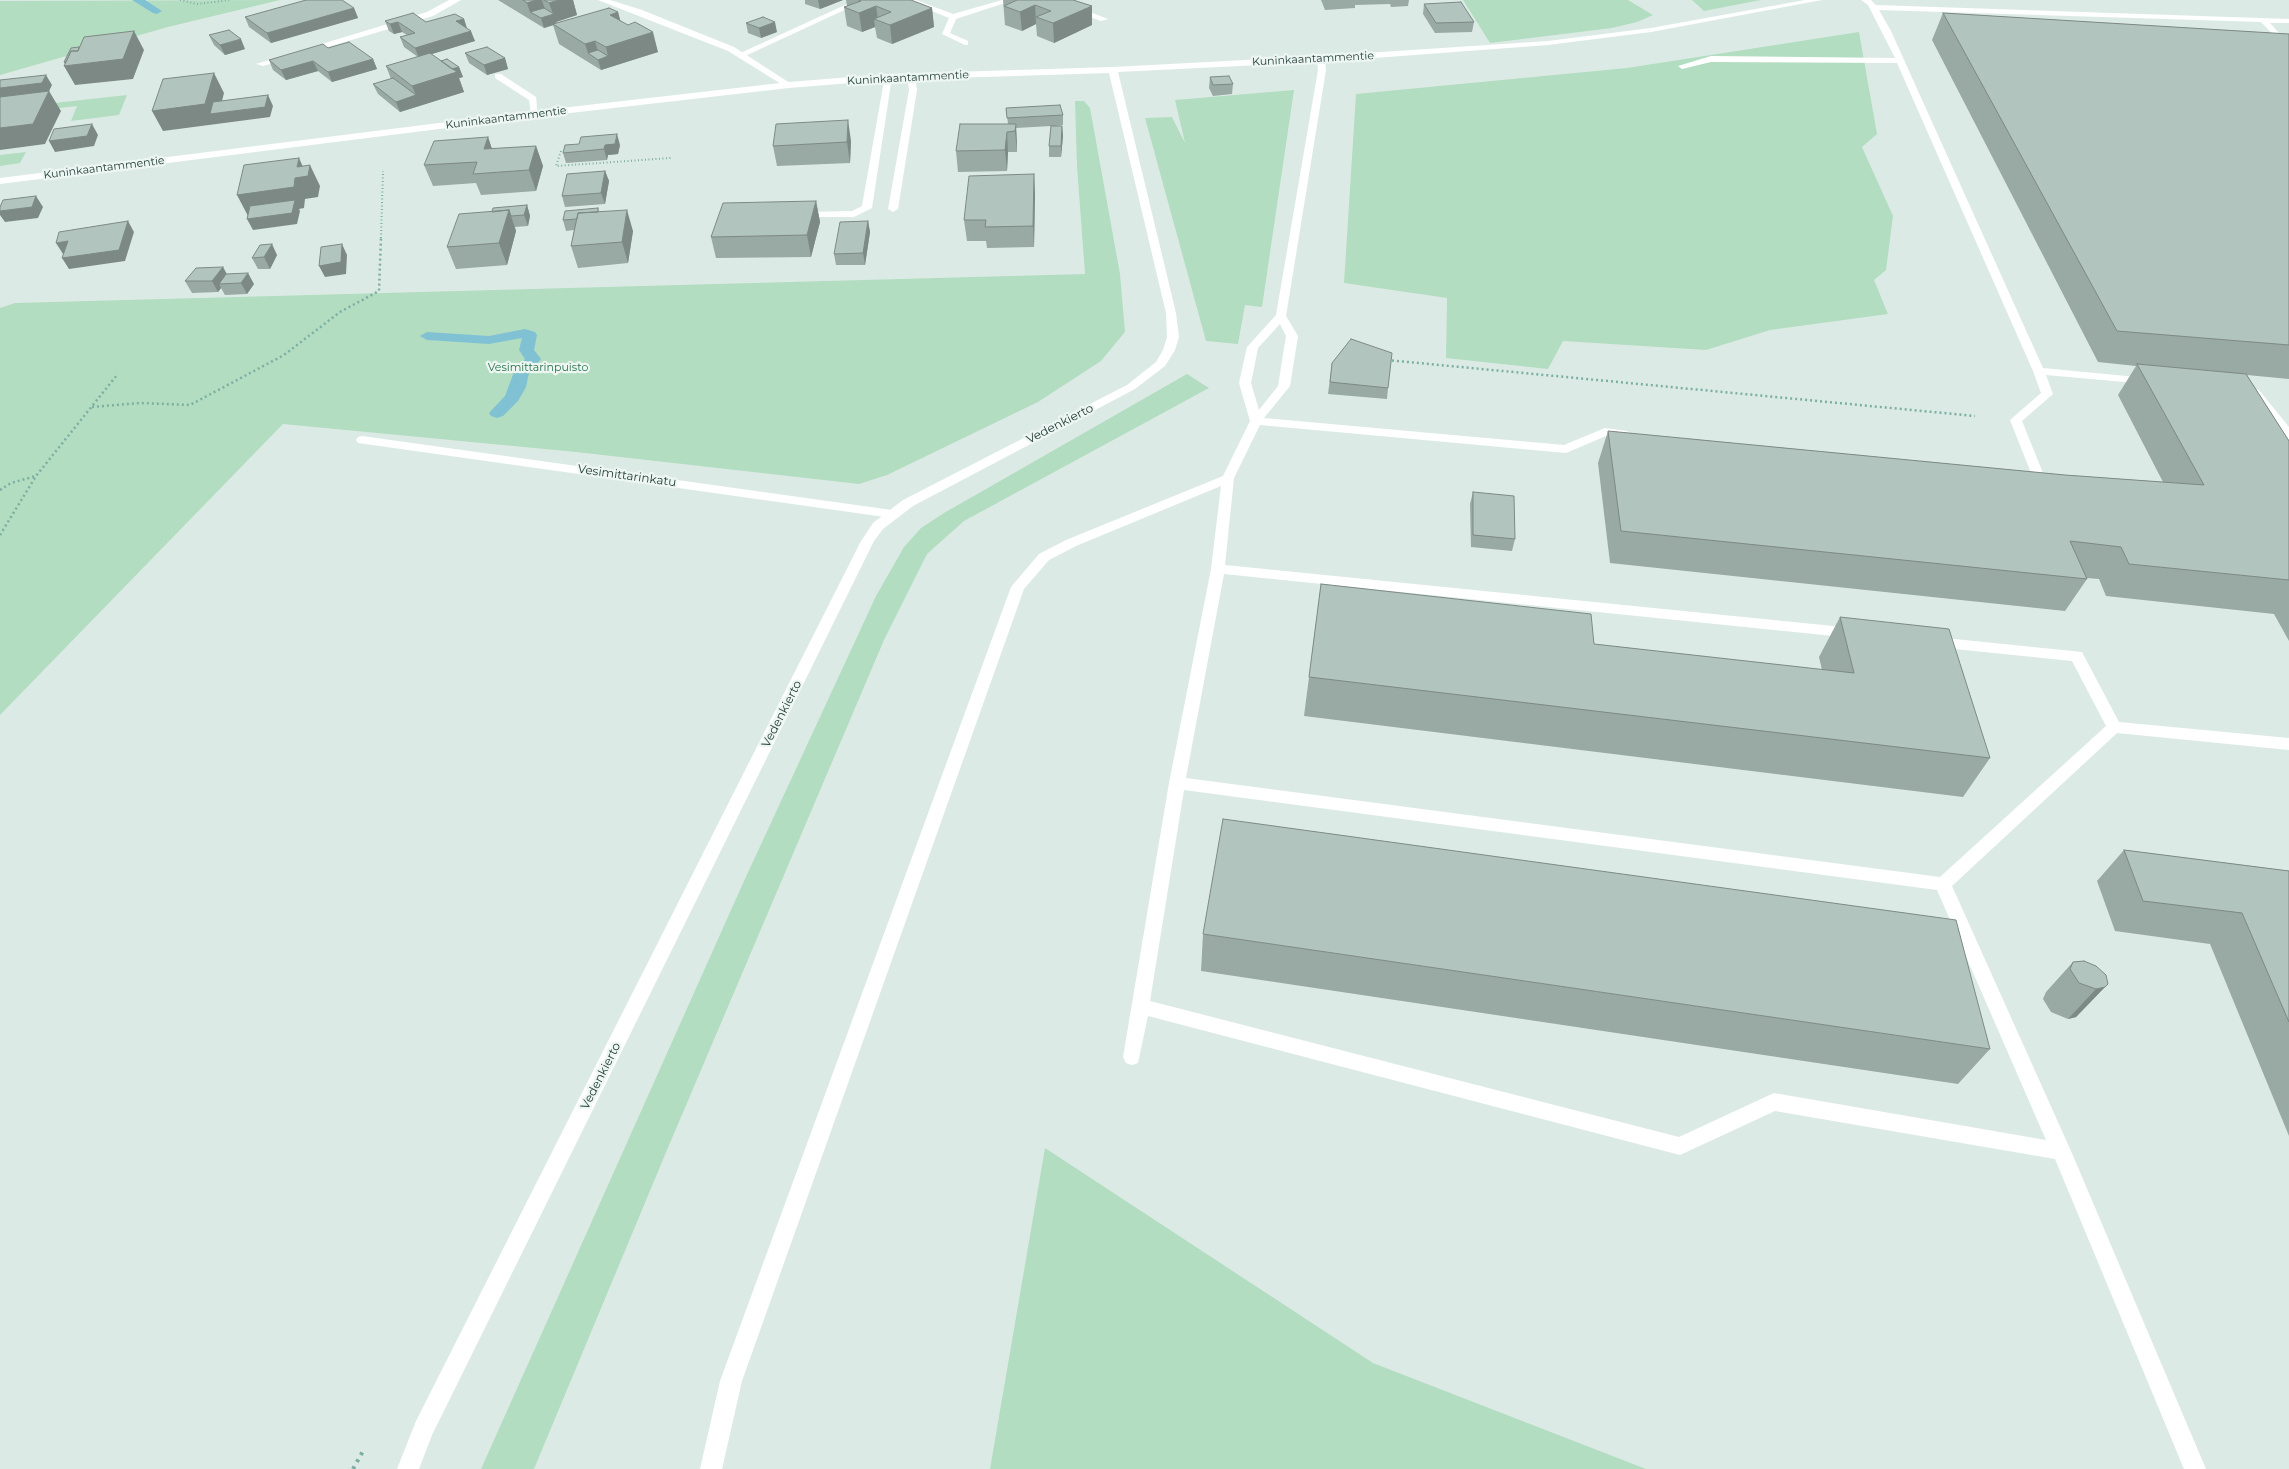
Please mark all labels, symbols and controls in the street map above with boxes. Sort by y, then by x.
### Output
street label: Kuninkaantammentie [1252,49,1374,69]
street label: Kuninkaantammentie [847,68,969,88]
street label: Kuninkaantammentie [445,104,567,132]
street label: Kuninkaantammentie [43,154,165,182]
park label: Vesimittarinpuisto [488,361,588,375]
street label: Vedenkierto [1024,401,1096,447]
street label: Vesimittarinkatu [577,462,677,490]
street label: Vedenkierto [759,678,805,750]
street label: Vedenkierto [578,1040,624,1112]

